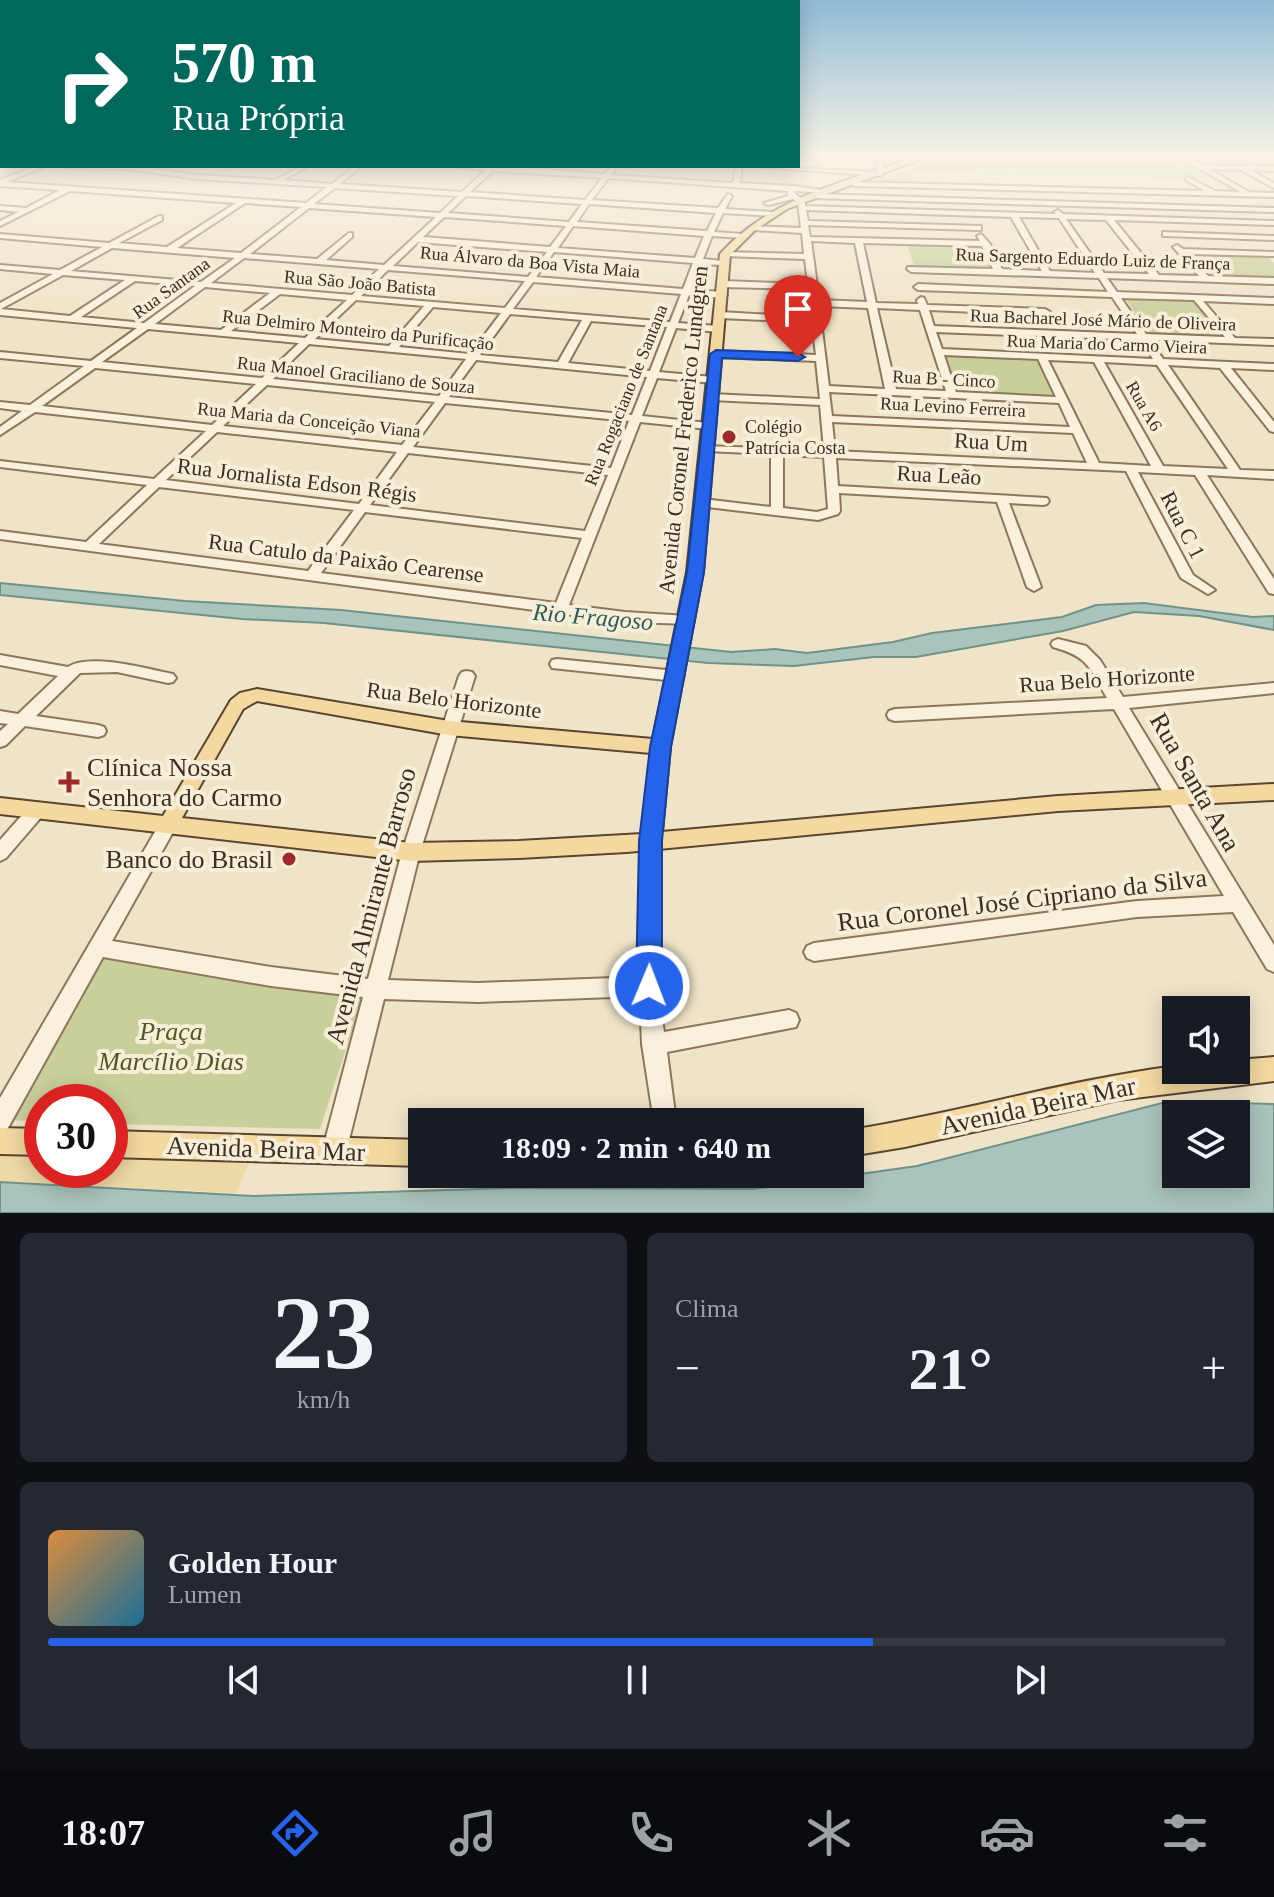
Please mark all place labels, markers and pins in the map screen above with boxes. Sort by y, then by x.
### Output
pin [764,275,832,357]
place label: Colégio Patrícia Costa [745,417,845,458]
marker: Colégio Patrícia Costa [720,428,738,446]
place label: Clínica Nossa Senhora do Carmo [87,753,282,812]
marker: Clínica Nossa Senhora do Carmo [58,771,80,793]
place label: Banco do Brasil [105,845,273,874]
marker: Banco do Brasil [280,850,298,868]

